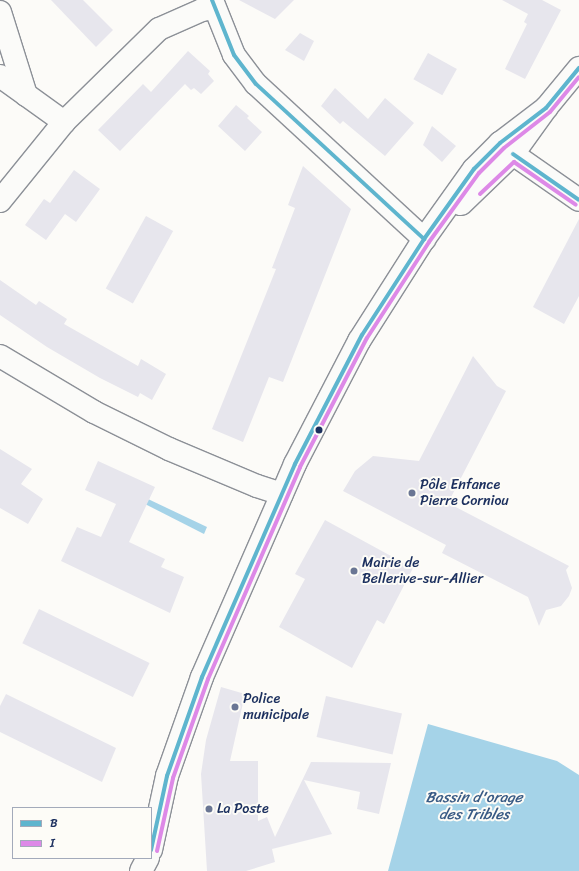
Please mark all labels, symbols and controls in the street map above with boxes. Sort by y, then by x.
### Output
unlabelled marker [314,425,324,435]
place label: Pôle Enfance Pierre Corniou [420,477,509,510]
marker: Pôle Enfance Pierre Corniou [407,488,417,498]
place label: Mairie de Bellerive-sur-Allier [362,555,483,588]
marker: Mairie de Bellerive-sur-Allier [349,566,359,576]
place label: Police municipale [243,691,309,724]
marker: Police municipale [230,702,240,712]
water label: Bassin d'orage des Tribles [426,788,522,823]
place label: La Poste [217,801,269,817]
marker: La Poste [204,804,214,814]
legend [12,807,152,859]
text: B [50,812,58,834]
text: I [50,832,55,854]

